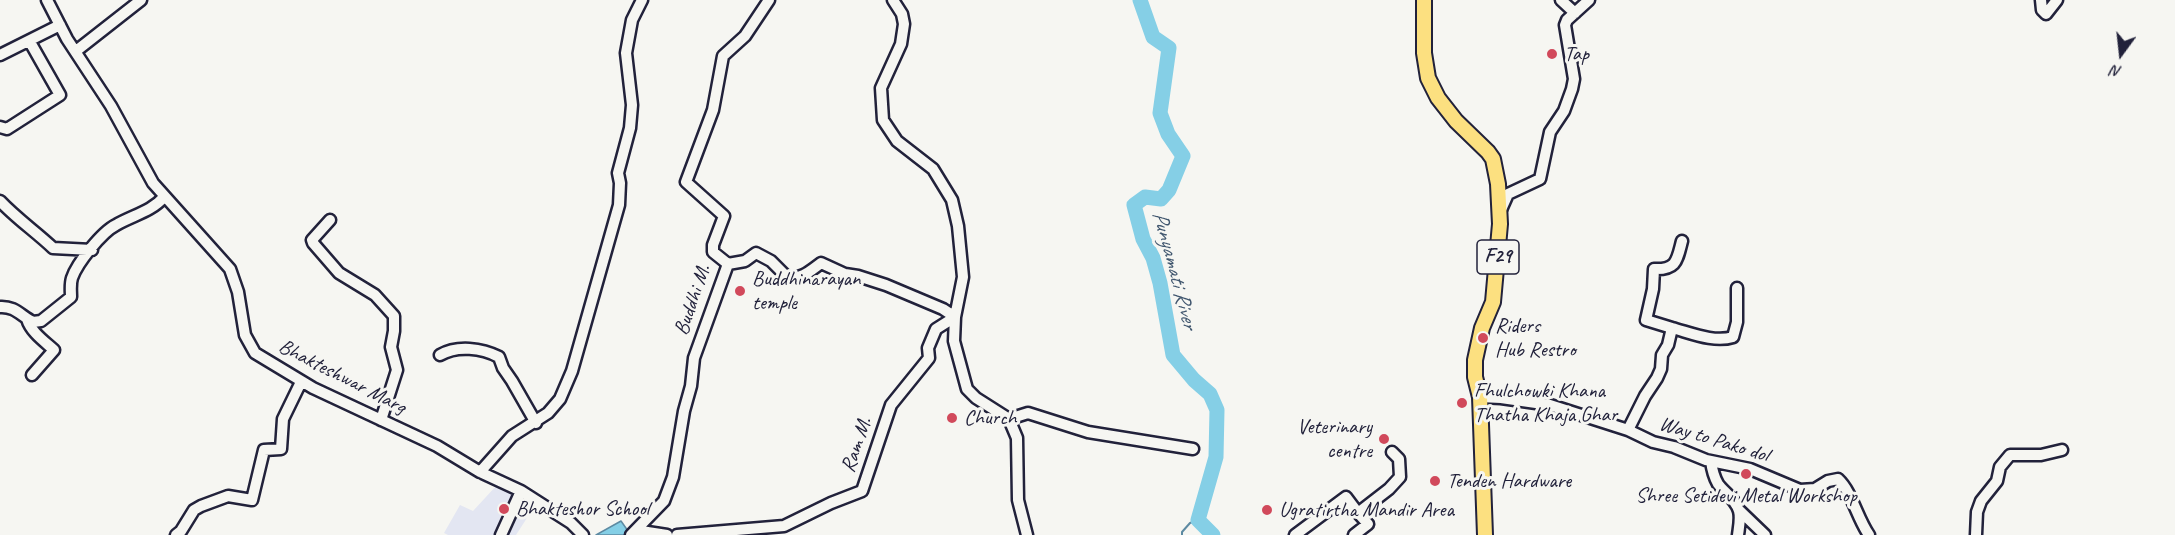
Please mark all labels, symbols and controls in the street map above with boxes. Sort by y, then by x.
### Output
north arrow [2091,24,2151,84]
place label: Tap [1564,41,1589,67]
marker: Tap [1545,47,1559,61]
text: N [2109,60,2124,82]
water label: Punyamati River [1146,208,1202,332]
road number: F29 [1477,240,1519,274]
street label: Buddhi M. [669,261,717,339]
place label: Buddhinarayan temple [752,266,860,316]
marker: Buddhinarayan temple [733,284,747,298]
place label: Riders Hub Restro [1495,313,1576,363]
marker: Riders Hub Restro [1476,331,1490,345]
street label: Bhakteshwar Marg [274,334,410,420]
place label: Fhulchowki Khana Thatha Khaja Ghar [1474,378,1617,428]
marker: Fhulchowki Khana Thatha Khaja Ghar [1455,396,1469,410]
place label: Church [964,405,1017,431]
marker: Church [945,411,959,425]
street label: Way to Pako dol [1656,411,1772,469]
street label: Ram M. [836,414,878,476]
place label: Veterinary centre [1297,414,1372,464]
marker: Veterinary centre [1377,432,1391,446]
marker: Shree Setidevi Metal Workshop [1739,467,1753,481]
place label: Tenden Hardware [1447,468,1571,494]
marker: Tenden Hardware [1428,474,1442,488]
place label: Shree Setidevi Metal Workshop [1635,483,1857,509]
place label: Bhakteshor School [516,496,649,522]
place label: Ugratirtha Mandir Area [1279,497,1454,523]
marker: Bhakteshor School [497,502,511,516]
marker: Ugratirtha Mandir Area [1260,503,1274,517]

